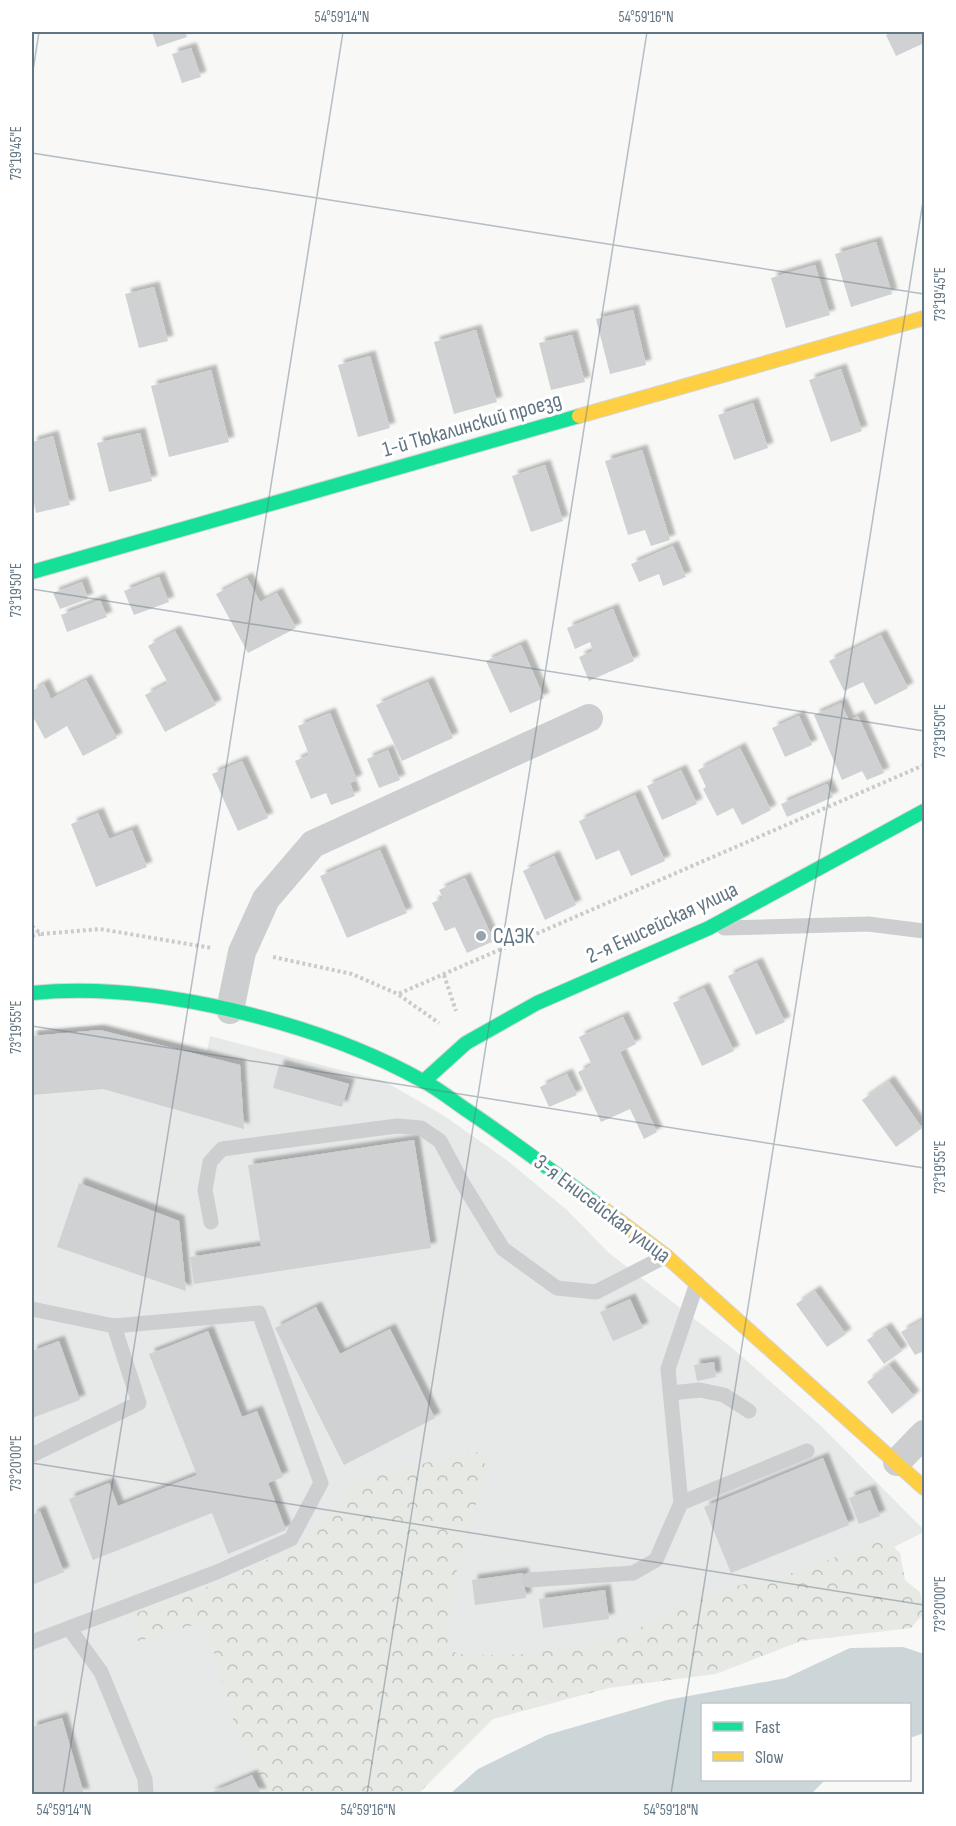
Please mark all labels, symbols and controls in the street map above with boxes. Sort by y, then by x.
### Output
text: 54°59'14"N [315,8,369,27]
text: 54°59'16"N [618,8,674,27]
text: 73°19'45"E [7,126,26,180]
text: 73°19'45"E [931,267,950,321]
street label: 1-й Тюкалинский проезд [379,387,565,463]
text: 73°19'50"E [7,563,26,617]
text: 73°19'50"E [931,704,950,758]
street label: 2-я Енисейская улица [582,876,742,970]
place label: СДЭК [493,923,534,950]
marker: СДЭК [474,929,488,943]
text: 73°19'55"E [7,1000,26,1054]
text: 73°19'55"E [931,1140,950,1194]
street label: 3-я Енисейская улица [528,1149,676,1269]
text: 73°20'00"E [7,1435,26,1491]
text: 73°20'00"E [931,1576,950,1632]
legend [701,1703,911,1781]
text: Fast [755,1717,781,1738]
text: Slow [755,1747,784,1768]
text: 54°59'14"N [37,1801,91,1820]
text: 54°59'16"N [340,1801,396,1820]
text: 54°59'18"N [643,1801,699,1820]

